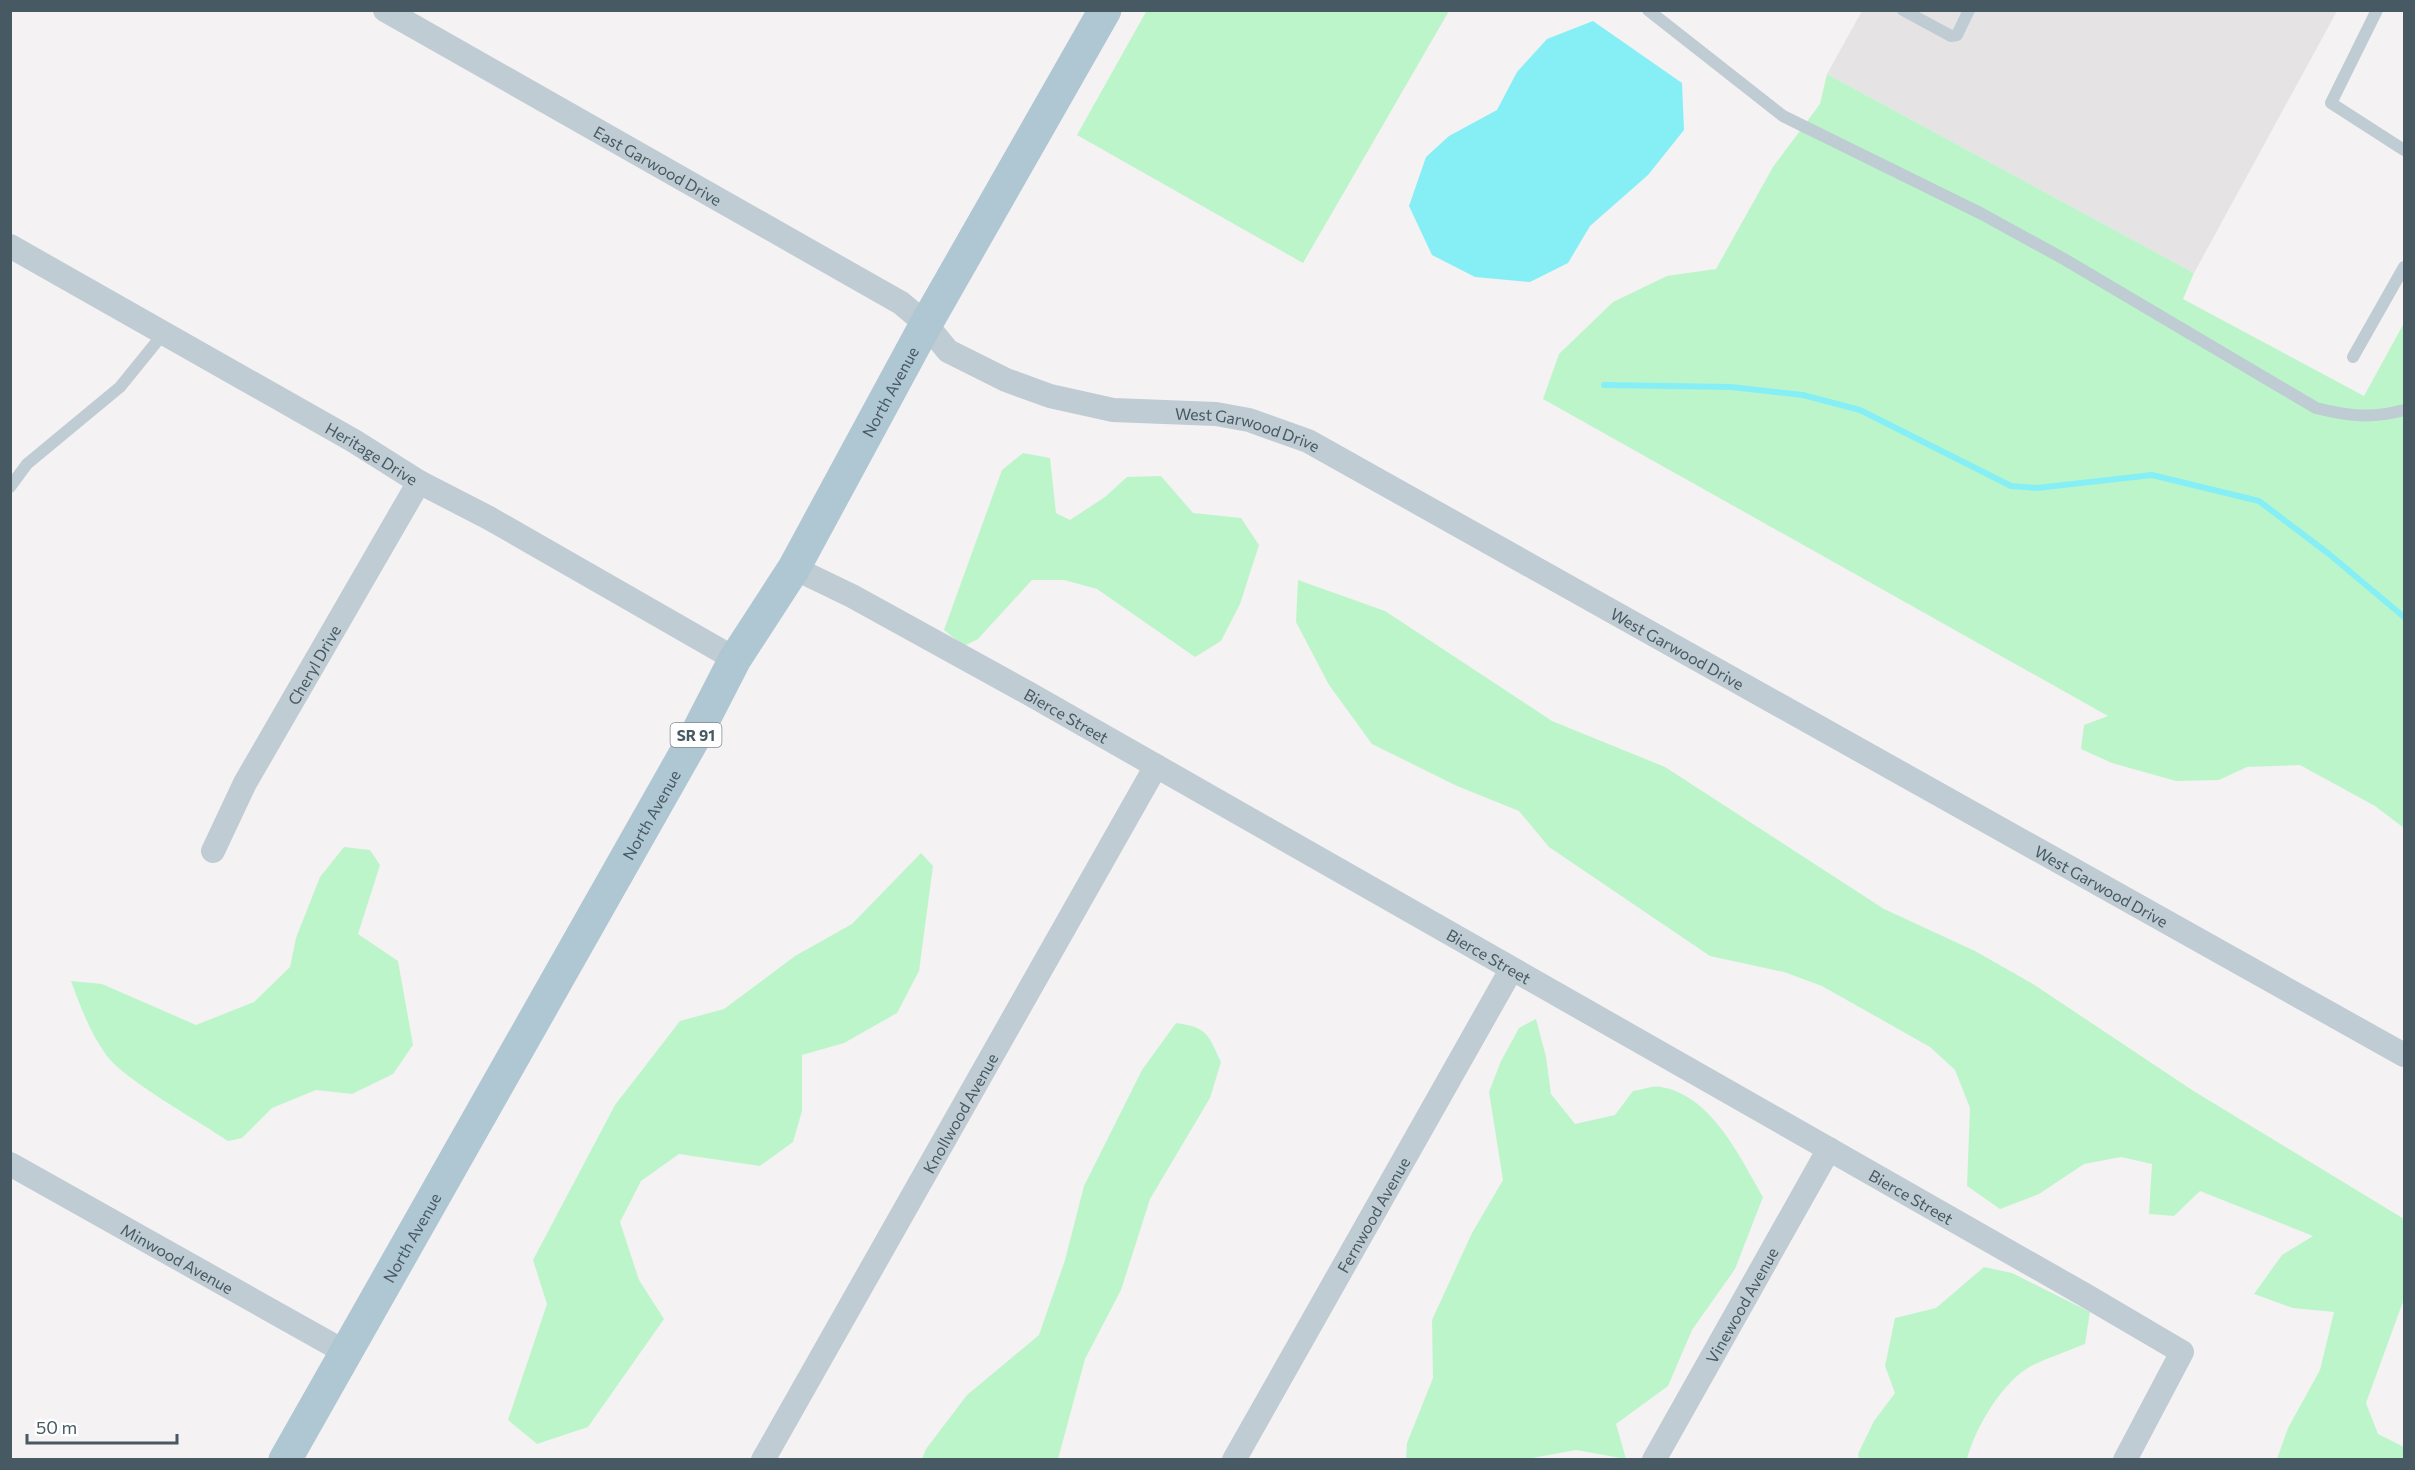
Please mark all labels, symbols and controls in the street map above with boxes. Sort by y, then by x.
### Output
street label: East Garwood Drive [591,121,725,209]
street label: North Avenue [857,343,922,440]
street label: West Garwood Drive [1175,403,1324,455]
street label: Heritage Drive [323,418,422,488]
street label: West Garwood Drive [1608,603,1748,693]
street label: Cheryl Drive [283,621,344,708]
street label: Bierce Street [1021,684,1113,747]
road number: SR 91 [670,723,722,747]
street label: North Avenue [618,766,684,863]
street label: West Garwood Drive [2032,841,2172,930]
street label: Bierce Street [1444,924,1535,987]
street label: Knollwood Avenue [918,1049,1001,1176]
street label: Fernwood Avenue [1333,1153,1413,1276]
street label: Bierce Street [1866,1165,1957,1228]
street label: North Avenue [378,1189,444,1286]
street label: Minwood Avenue [118,1219,237,1297]
street label: Vinewood Avenue [1701,1244,1781,1366]
scale bar [27,1407,177,1445]
text: 50 m [36,1416,77,1438]

